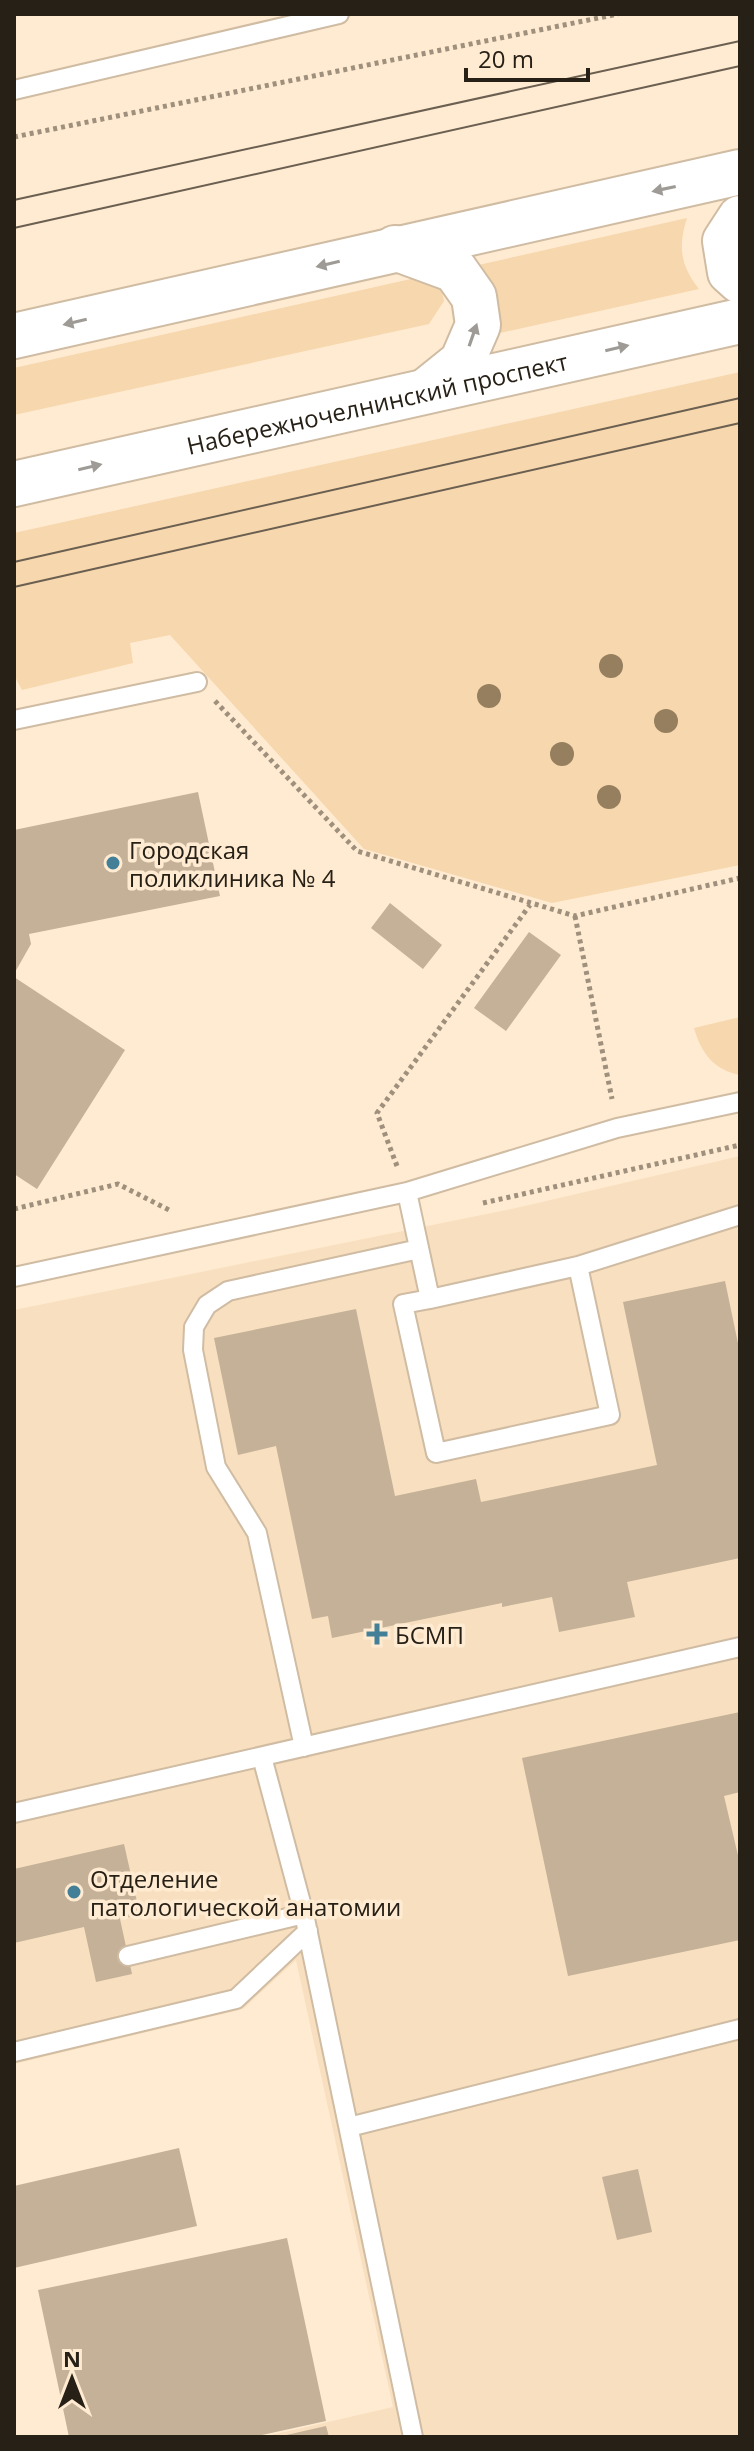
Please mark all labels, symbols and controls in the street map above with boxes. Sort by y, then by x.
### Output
scale bar [466,32,588,82]
text: 20 m [478,42,534,75]
one-way arrow [651,183,676,196]
one-way arrow [315,258,340,270]
one-way arrow [62,316,87,329]
one-way arrow [467,323,479,347]
one-way arrow [605,342,630,354]
street label: Набережночелнинский проспект [183,344,571,461]
one-way arrow [78,460,103,473]
place label: Городская поликлиника № 4 [129,833,336,894]
marker: Городская поликлиника № 4 [104,854,122,872]
place label: БСМП [395,1618,464,1651]
marker: БСМП [366,1623,388,1645]
place label: Отделение патологической анатомии [90,1862,401,1923]
marker: Отделение патологической анатомии [65,1883,83,1901]
north arrow [32,2339,112,2419]
text: N [63,2343,81,2373]

